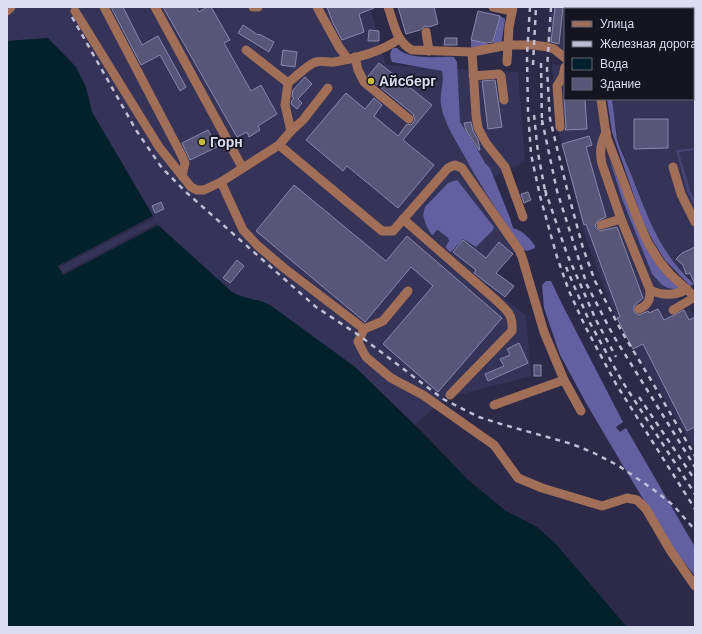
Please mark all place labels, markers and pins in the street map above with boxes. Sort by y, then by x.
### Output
place label: Айсберг [379,73,436,89]
marker: Айсберг [366,76,376,86]
place label: Горн [210,134,243,150]
marker: Горн [197,137,207,147]

